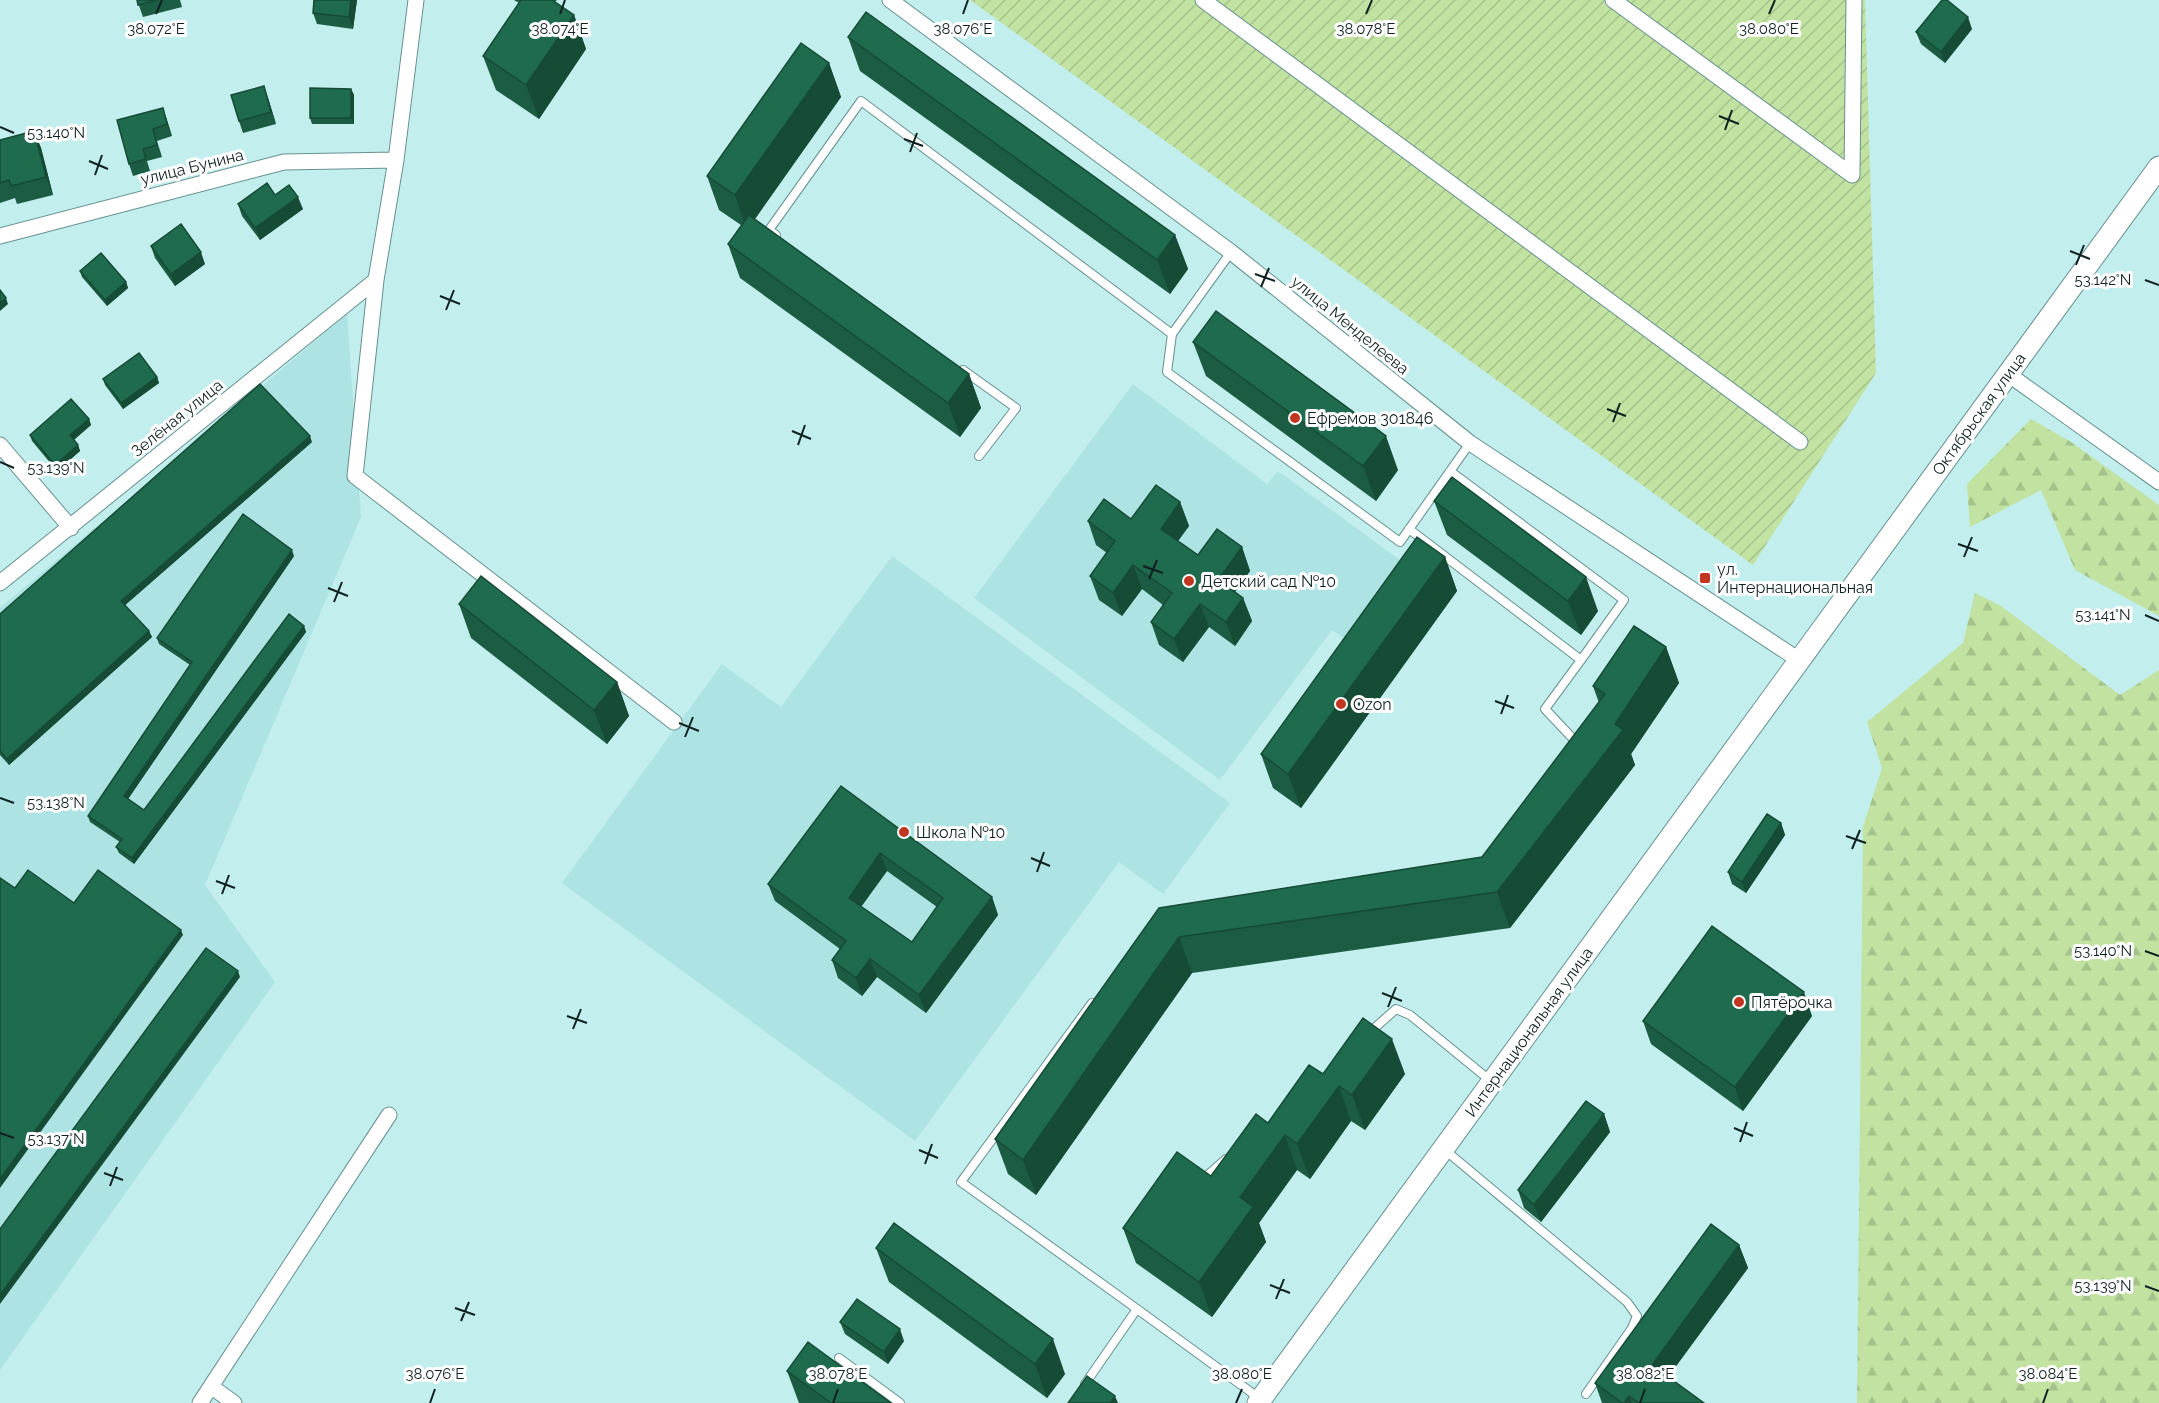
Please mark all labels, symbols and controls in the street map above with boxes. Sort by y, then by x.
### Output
text: 38.072°E [127,20,185,38]
text: 38.074°E [531,20,589,38]
text: 38.076°E [933,20,993,38]
text: 38.078°E [1337,20,1395,38]
text: 38.080°E [1739,20,1799,38]
text: 53.140°N [27,124,85,142]
street label: улица Бунина [139,145,245,189]
text: 53.142°N [2075,271,2131,289]
street label: улица Менделеева [1287,272,1413,378]
street label: Октябрьская улица [1928,349,2030,479]
street label: Зелёная улица [128,375,226,461]
place label: Ефремов 301846 [1307,409,1433,428]
marker: Ефремов 301846 [1288,411,1302,425]
text: 53.139°N [27,459,85,477]
place label: ул. Интернациональная [1717,560,1873,597]
marker: ул. Интернациональная [1698,571,1712,585]
place label: Детский сад №10 [1201,572,1336,591]
marker: Детский сад №10 [1182,574,1196,588]
text: 53.141°N [2075,606,2131,624]
place label: Ozon [1353,695,1392,714]
marker: Ozon [1334,697,1348,711]
text: 53.138°N [27,794,85,812]
place label: Школа №10 [916,823,1005,842]
marker: Школа №10 [897,825,911,839]
text: 53.140°N [2074,942,2132,960]
street label: Интернациональная улица [1461,944,1597,1120]
place label: Пятёрочка [1751,993,1832,1012]
marker: Пятёрочка [1732,995,1746,1009]
text: 53.137°N [28,1130,84,1148]
text: 53.139°N [2074,1277,2132,1295]
text: 38.076°E [405,1365,465,1383]
text: 38.078°E [809,1365,867,1383]
text: 38.080°E [1212,1365,1272,1383]
text: 38.082°E [1616,1365,1674,1383]
text: 38.084°E [2019,1365,2077,1383]

